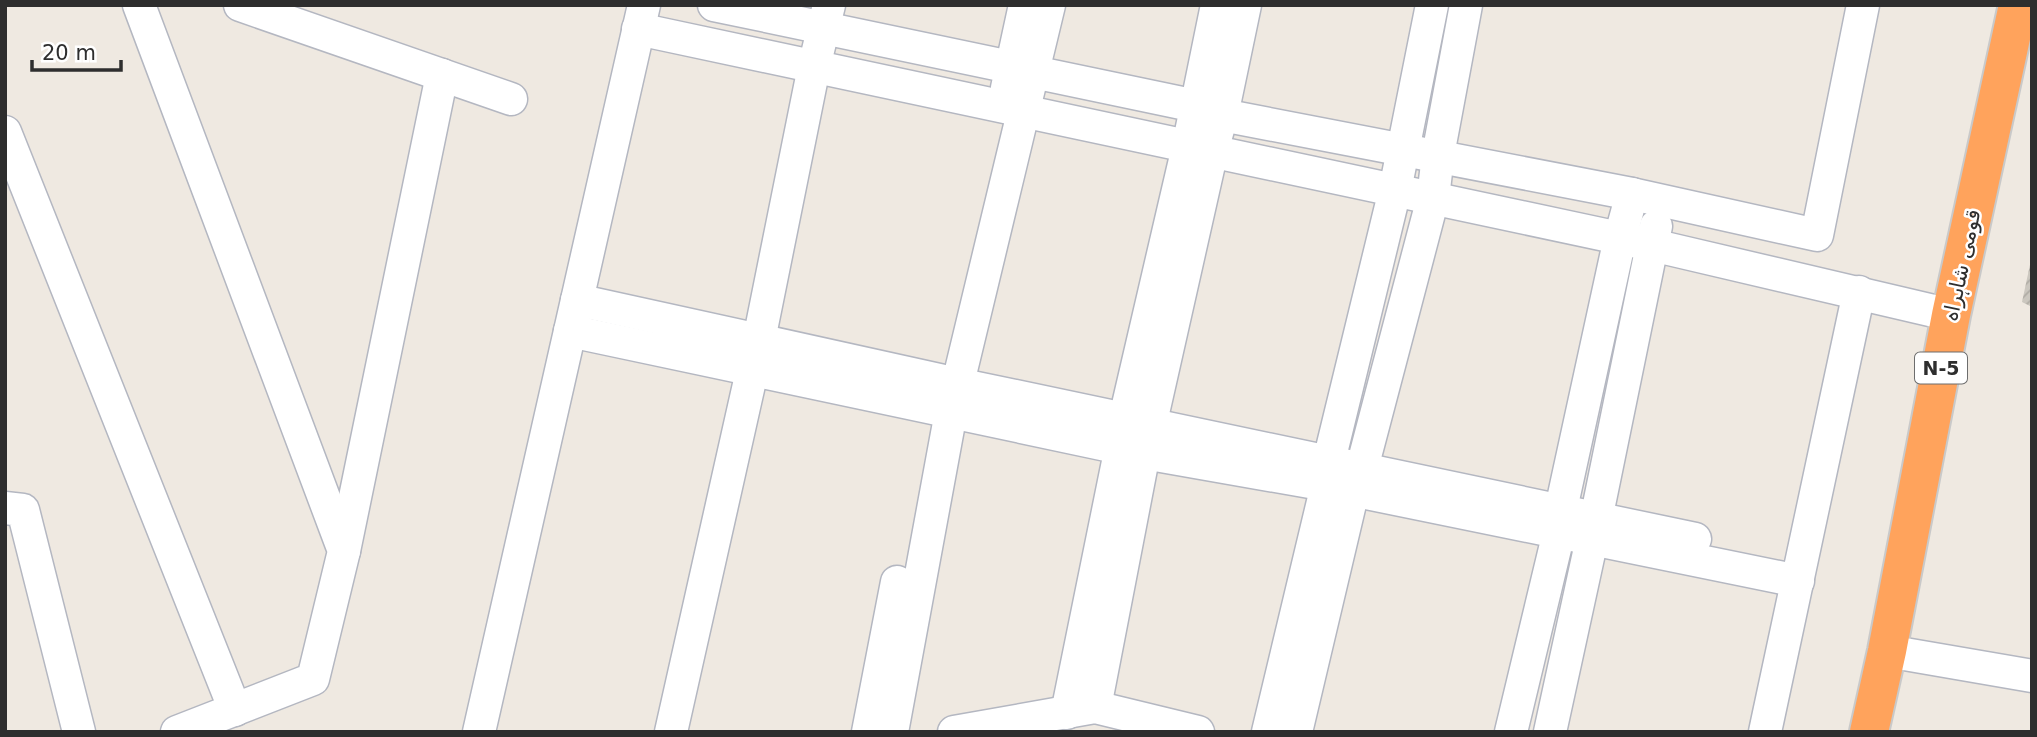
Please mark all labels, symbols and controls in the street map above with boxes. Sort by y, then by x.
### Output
scale bar [32,28,121,72]
text: 20 m [42,41,96,65]
street label: قومی شاہراہ [1938,207,1987,323]
road number: N-5 [1915,352,1967,384]

